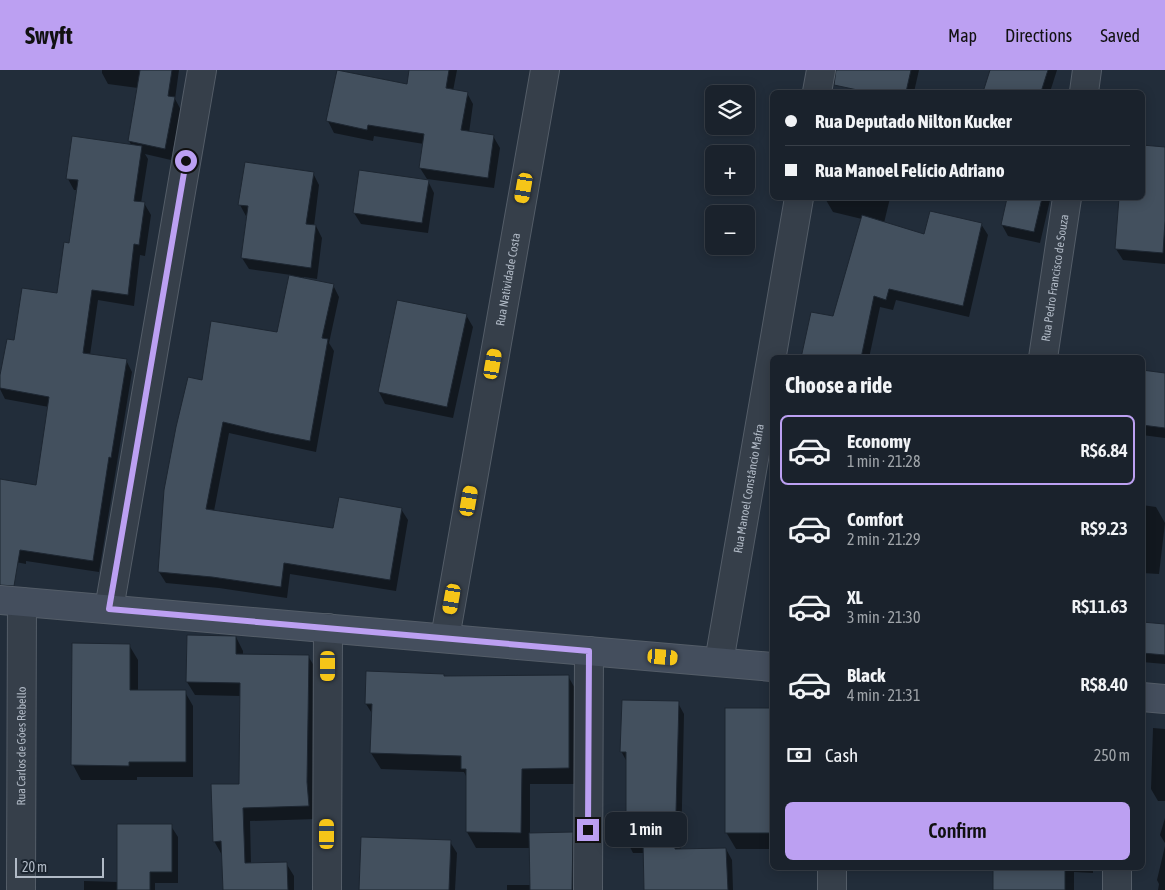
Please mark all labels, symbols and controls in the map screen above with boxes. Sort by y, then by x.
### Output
text: Swyft [25,22,73,49]
text: Map [948,25,977,46]
text: Directions [1005,25,1072,46]
text: Saved [1100,25,1140,46]
map controls [705,85,755,255]
button: layers [705,85,755,135]
text: Rua Deputado Nilton Kucker [815,110,1012,132]
button: + [705,145,755,195]
route start [175,150,197,172]
text: Rua Manoel Felício Adriano [815,159,1005,181]
car [514,172,533,204]
button: − [705,205,755,255]
street label: Rua Pedro Francisco de Souza [1039,213,1071,342]
street label: Rua Natividade Costa [493,232,523,327]
car [483,348,502,380]
text: Choose a ride [785,372,892,398]
street label: Rua Manoel Constâncio Mafra [731,423,767,554]
icon: car [787,428,832,473]
text: Economy [847,430,911,452]
text: R$6.84 [1080,439,1128,461]
text: 1 min · 21:28 [847,452,920,470]
car [459,485,478,517]
icon: car [787,506,832,551]
text: Comfort [847,508,903,530]
text: R$9.23 [1080,517,1128,539]
text: 2 min · 21:29 [847,530,920,548]
car [442,583,461,615]
icon: car [787,584,832,629]
text: XL [847,586,863,608]
text: R$11.63 [1071,595,1128,617]
text: 3 min · 21:30 [847,608,920,626]
car [647,648,678,666]
car [320,651,335,681]
icon: car [787,662,832,707]
text: Black [847,664,885,686]
text: R$8.40 [1080,673,1128,695]
street label: Rua Carlos de Góes Rebello [14,686,29,805]
text: 4 min · 21:31 [847,686,920,704]
icon: cash [785,741,813,769]
text: Cash [825,744,858,766]
text: 250 m [1094,746,1130,764]
button: Confirm [785,802,1130,860]
callout: 1 min [606,812,688,848]
car [319,819,334,849]
route end [577,819,599,841]
text: 1 min [630,820,662,838]
scale bar [15,855,104,878]
text: 20 m [22,859,47,875]

